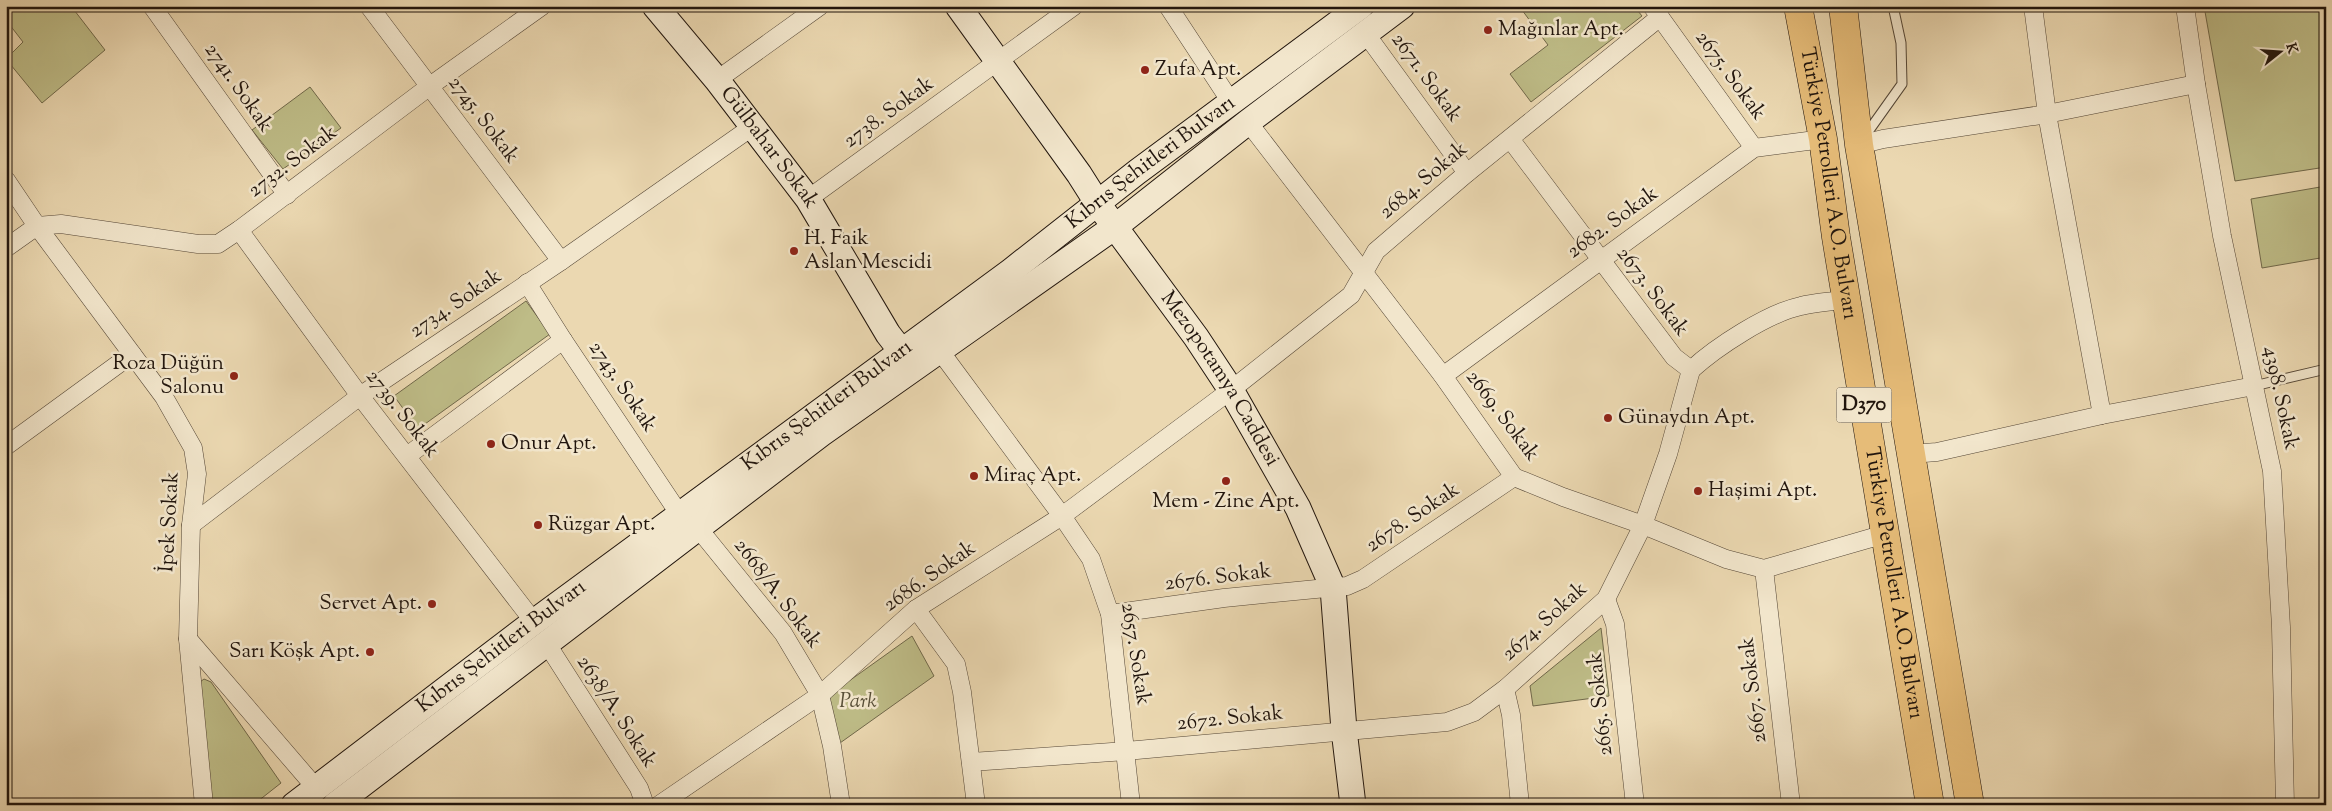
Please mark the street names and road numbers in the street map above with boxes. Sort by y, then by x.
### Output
street label: 2675. Sokak [1687,25,1773,127]
street label: 2671. Sokak [1383,27,1469,129]
street label: 2741. Sokak [196,37,280,139]
street label: Türkiye Petrolleri A.O. Bulvarı [1791,45,1864,322]
street label: 2745. Sokak [440,70,526,171]
street label: 2738. Sokak [838,70,941,156]
street label: Gülbahar Sokak [712,80,826,215]
street label: Kıbrıs Şehitleri Bulvarı [1060,89,1242,237]
street label: 2732. Sokak [242,118,344,206]
street label: 2684. Sokak [1373,135,1475,227]
street label: 2682. Sokak [1561,179,1665,266]
street label: 2673. Sokak [1608,241,1696,344]
street label: 2734. Sokak [404,262,509,346]
street label: Mezopotamya Caddesi [1152,285,1287,472]
street label: Kıbrıs Şehitleri Bulvarı [736,333,919,479]
street label: 2743. Sokak [580,335,664,439]
street label: 4398. Sokak [2254,343,2306,453]
street label: 2739. Sokak [358,363,447,465]
street label: 2669. Sokak [1458,364,1547,468]
road number: D370 [1836,388,1892,422]
street label: Türkiye Petrolleri A.O. Bulvarı [1856,445,1931,721]
street label: İpek Sokak [152,470,188,573]
street label: 2678. Sokak [1360,475,1466,560]
street label: 2668/A. Sokak [726,533,829,656]
street label: 2686. Sokak [878,534,983,620]
street label: 2676. Sokak [1163,557,1274,599]
street label: Kıbrıs Şehitleri Bulvarı [411,573,593,721]
street label: 2674. Sokak [1496,575,1595,669]
street label: 2657. Sokak [1112,601,1158,708]
street label: 2667. Sokak [1733,635,1775,745]
street label: 2638/A. Sokak [568,650,664,775]
street label: 2665. Sokak [1581,650,1621,757]
street label: 2672. Sokak [1175,698,1285,739]

